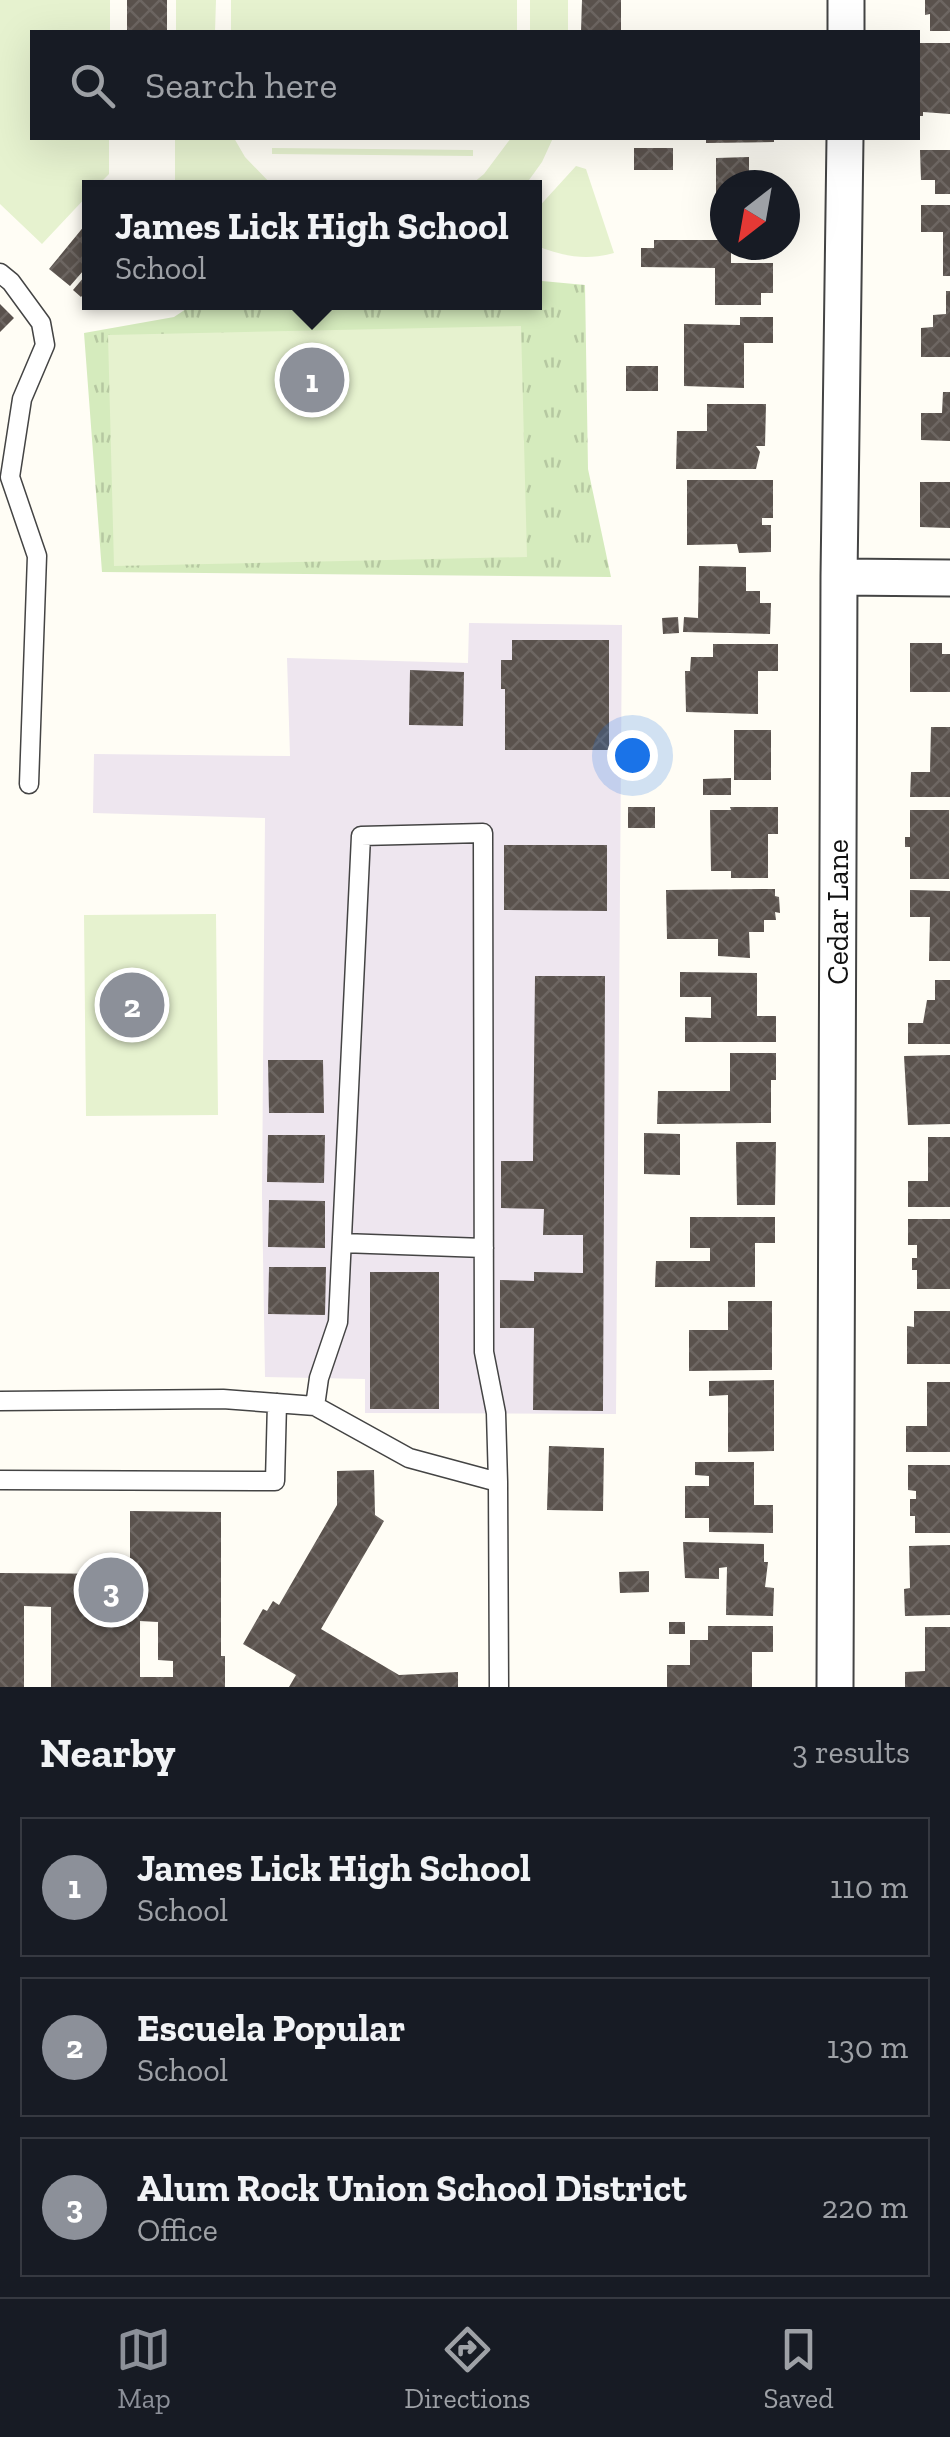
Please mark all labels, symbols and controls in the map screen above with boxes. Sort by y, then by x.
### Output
search box [30,30,920,140]
icon: search [65,58,120,113]
text: Search here [145,62,337,108]
north arrow [710,170,800,260]
popup [82,180,542,310]
text: James Lick High School [115,203,509,249]
text: School [115,249,206,287]
pin: 1 [280,342,344,418]
your location [607,730,658,781]
street label: Cedar Lane [820,839,856,985]
pin: 2 [100,968,164,1042]
pin: 3 [78,1552,144,1628]
text: Nearby [40,1727,176,1778]
text: 3 results [792,1733,910,1771]
text: James Lick High School [137,1845,531,1891]
text: 1 [68,1868,81,1906]
text: 110 m [830,1868,908,1906]
text: School [137,1891,228,1929]
text: Escuela Popular [137,2005,405,2051]
text: 2 [66,2028,83,2066]
text: 130 m [827,2028,908,2066]
text: School [137,2051,228,2089]
text: Alum Rock Union School District [137,2165,687,2211]
text: 3 [66,2188,83,2226]
text: 220 m [822,2188,908,2226]
text: Office [137,2211,218,2249]
tab: Map [116,2322,171,2415]
tab: Directions [404,2322,531,2415]
tab: Saved [763,2322,834,2415]

